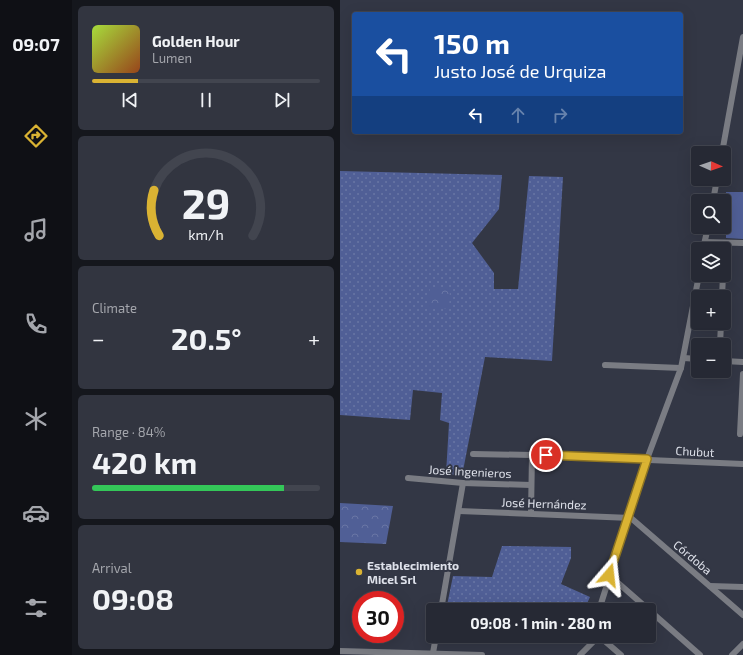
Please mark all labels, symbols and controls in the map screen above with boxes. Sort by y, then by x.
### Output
text: 150 m [434,26,510,60]
icon: left [368,28,420,80]
text: Golden Hour [152,32,240,50]
text: 09:07 [12,33,60,55]
text: Lumen [152,50,192,66]
text: Justo José de Urquiza [434,60,606,82]
icon: previous [119,89,141,111]
icon: pause [195,89,217,111]
icon: next [271,89,293,111]
icon: left [465,104,487,126]
icon: ahead [507,104,529,126]
icon: right [549,104,571,126]
icon: directions [22,122,50,150]
north arrow [691,146,731,186]
map controls [691,146,731,378]
text: 29 [182,176,230,226]
button: search [691,194,731,234]
icon: music [22,216,50,244]
text: km/h [188,225,224,242]
button: layers [691,242,731,282]
button: + [691,290,731,330]
text: Climate [92,300,137,316]
icon: phone [22,310,50,338]
text: 20.5° [171,320,242,356]
text: − [92,325,105,351]
text: + [308,325,320,351]
button: − [691,338,731,378]
icon: climate [22,405,50,433]
text: Range · 84% [92,424,165,440]
pin [529,438,563,472]
street label: Chubut [675,443,715,459]
text: 420 km [92,444,197,480]
icon: arrive [535,444,557,466]
street label: José Ingenieros [428,462,512,480]
street label: José Hernández [501,495,587,511]
icon: car [22,499,50,527]
street label: Córdoba [671,537,715,577]
position arrow [588,554,630,596]
place label: Establecimiento Micel Srl [367,558,459,586]
text: Arrival [92,560,132,576]
marker: Establecimiento Micel Srl [354,567,364,577]
text: 09:08 [92,580,174,616]
speed limit sign: 30 [352,591,404,643]
icon: filters [22,594,50,622]
text: 09:08 · 1 min · 280 m [470,614,612,632]

